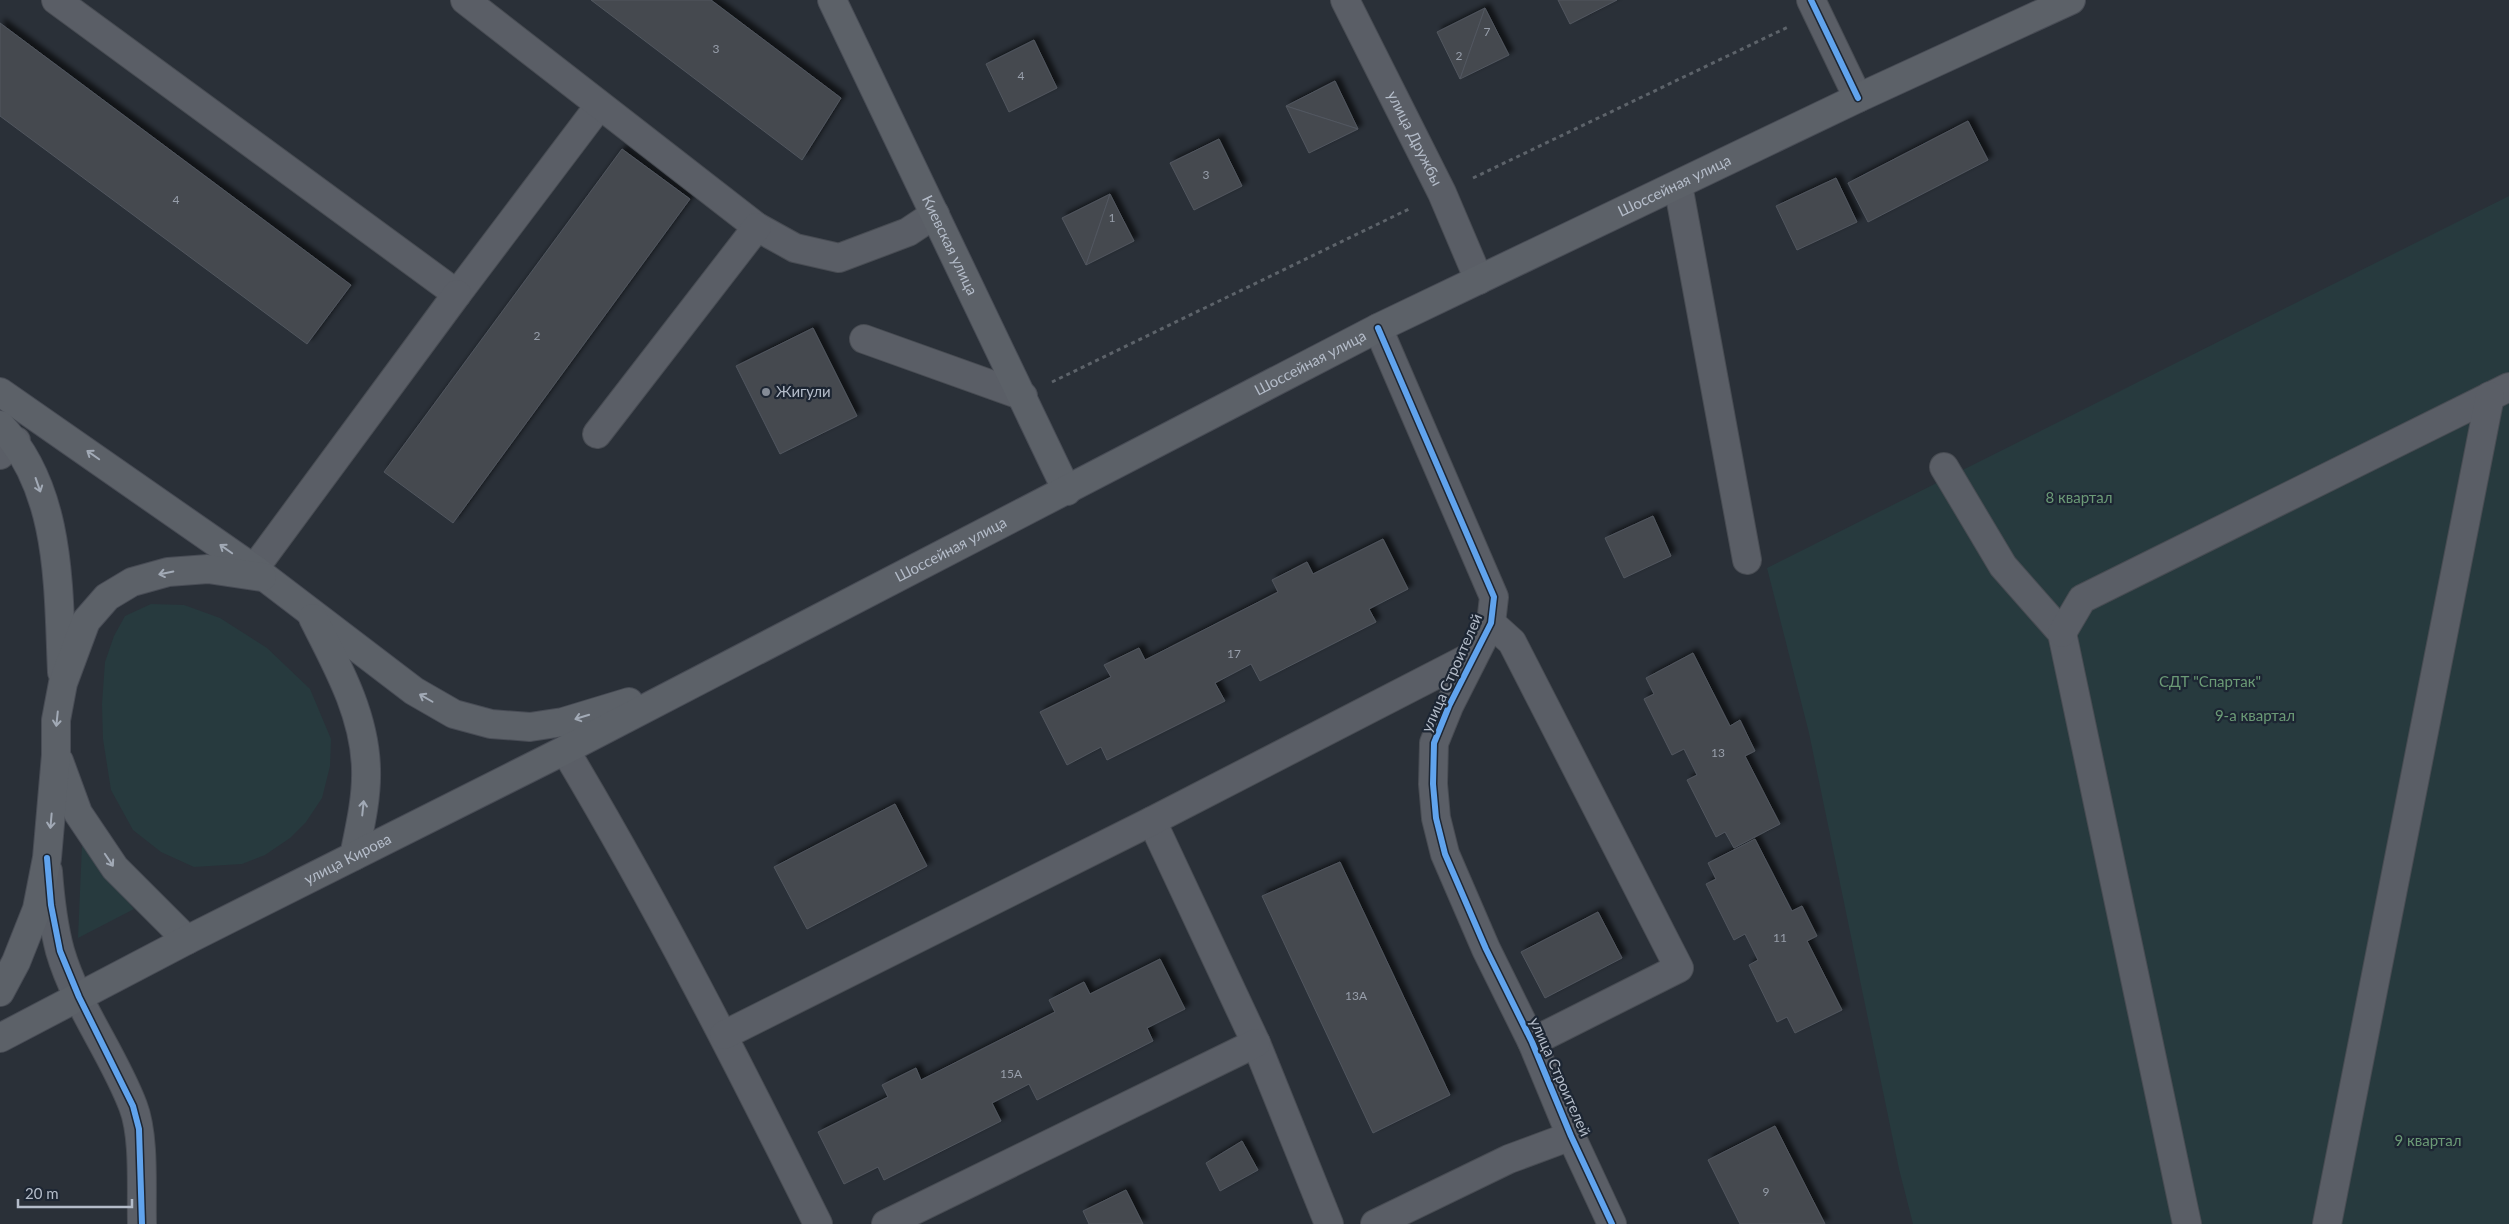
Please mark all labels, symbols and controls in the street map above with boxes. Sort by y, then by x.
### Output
house number: 7 [1484,24,1491,39]
house number: 3 [713,41,720,56]
house number: 2 [1456,48,1463,63]
house number: 4 [1018,68,1025,83]
street label: улица Дружбы [1384,88,1447,188]
street label: Шоссейная улица [1615,150,1734,220]
house number: 3 [1203,167,1210,182]
house number: 4 [173,192,180,207]
street label: Киевская улица [919,192,982,298]
house number: 1 [1109,210,1116,225]
street label: Шоссейная улица [1251,326,1369,399]
house number: 2 [534,328,541,343]
place label: Жигули [776,382,831,400]
marker: Жигули [760,386,772,398]
one-way arrow [86,450,100,460]
one-way arrow [33,476,43,492]
park label: 8 квартал [2045,488,2113,506]
street label: Шоссейная улица [892,512,1009,585]
one-way arrow [219,544,233,554]
one-way arrow [158,569,174,578]
street label: улица Строителей [1417,610,1485,735]
house number: 17 [1227,646,1241,661]
park label: СДТ "Спартак" [2159,672,2261,690]
one-way arrow [419,693,434,703]
park label: 9-а квартал [2215,706,2295,724]
one-way arrow [52,710,61,726]
one-way arrow [574,712,590,722]
house number: 13 [1711,745,1725,760]
one-way arrow [358,800,368,816]
one-way arrow [46,812,55,828]
street label: улица Кирова [301,829,394,888]
one-way arrow [104,853,115,867]
house number: 11 [1773,930,1787,945]
house number: 13А [1345,988,1368,1003]
street label: улица Строителей [1527,1014,1595,1139]
house number: 15А [1000,1066,1023,1081]
park label: 9 квартал [2394,1131,2462,1149]
scale bar [18,1176,131,1208]
text: 20 m [25,1184,59,1202]
house number: 9 [1763,1184,1770,1199]

